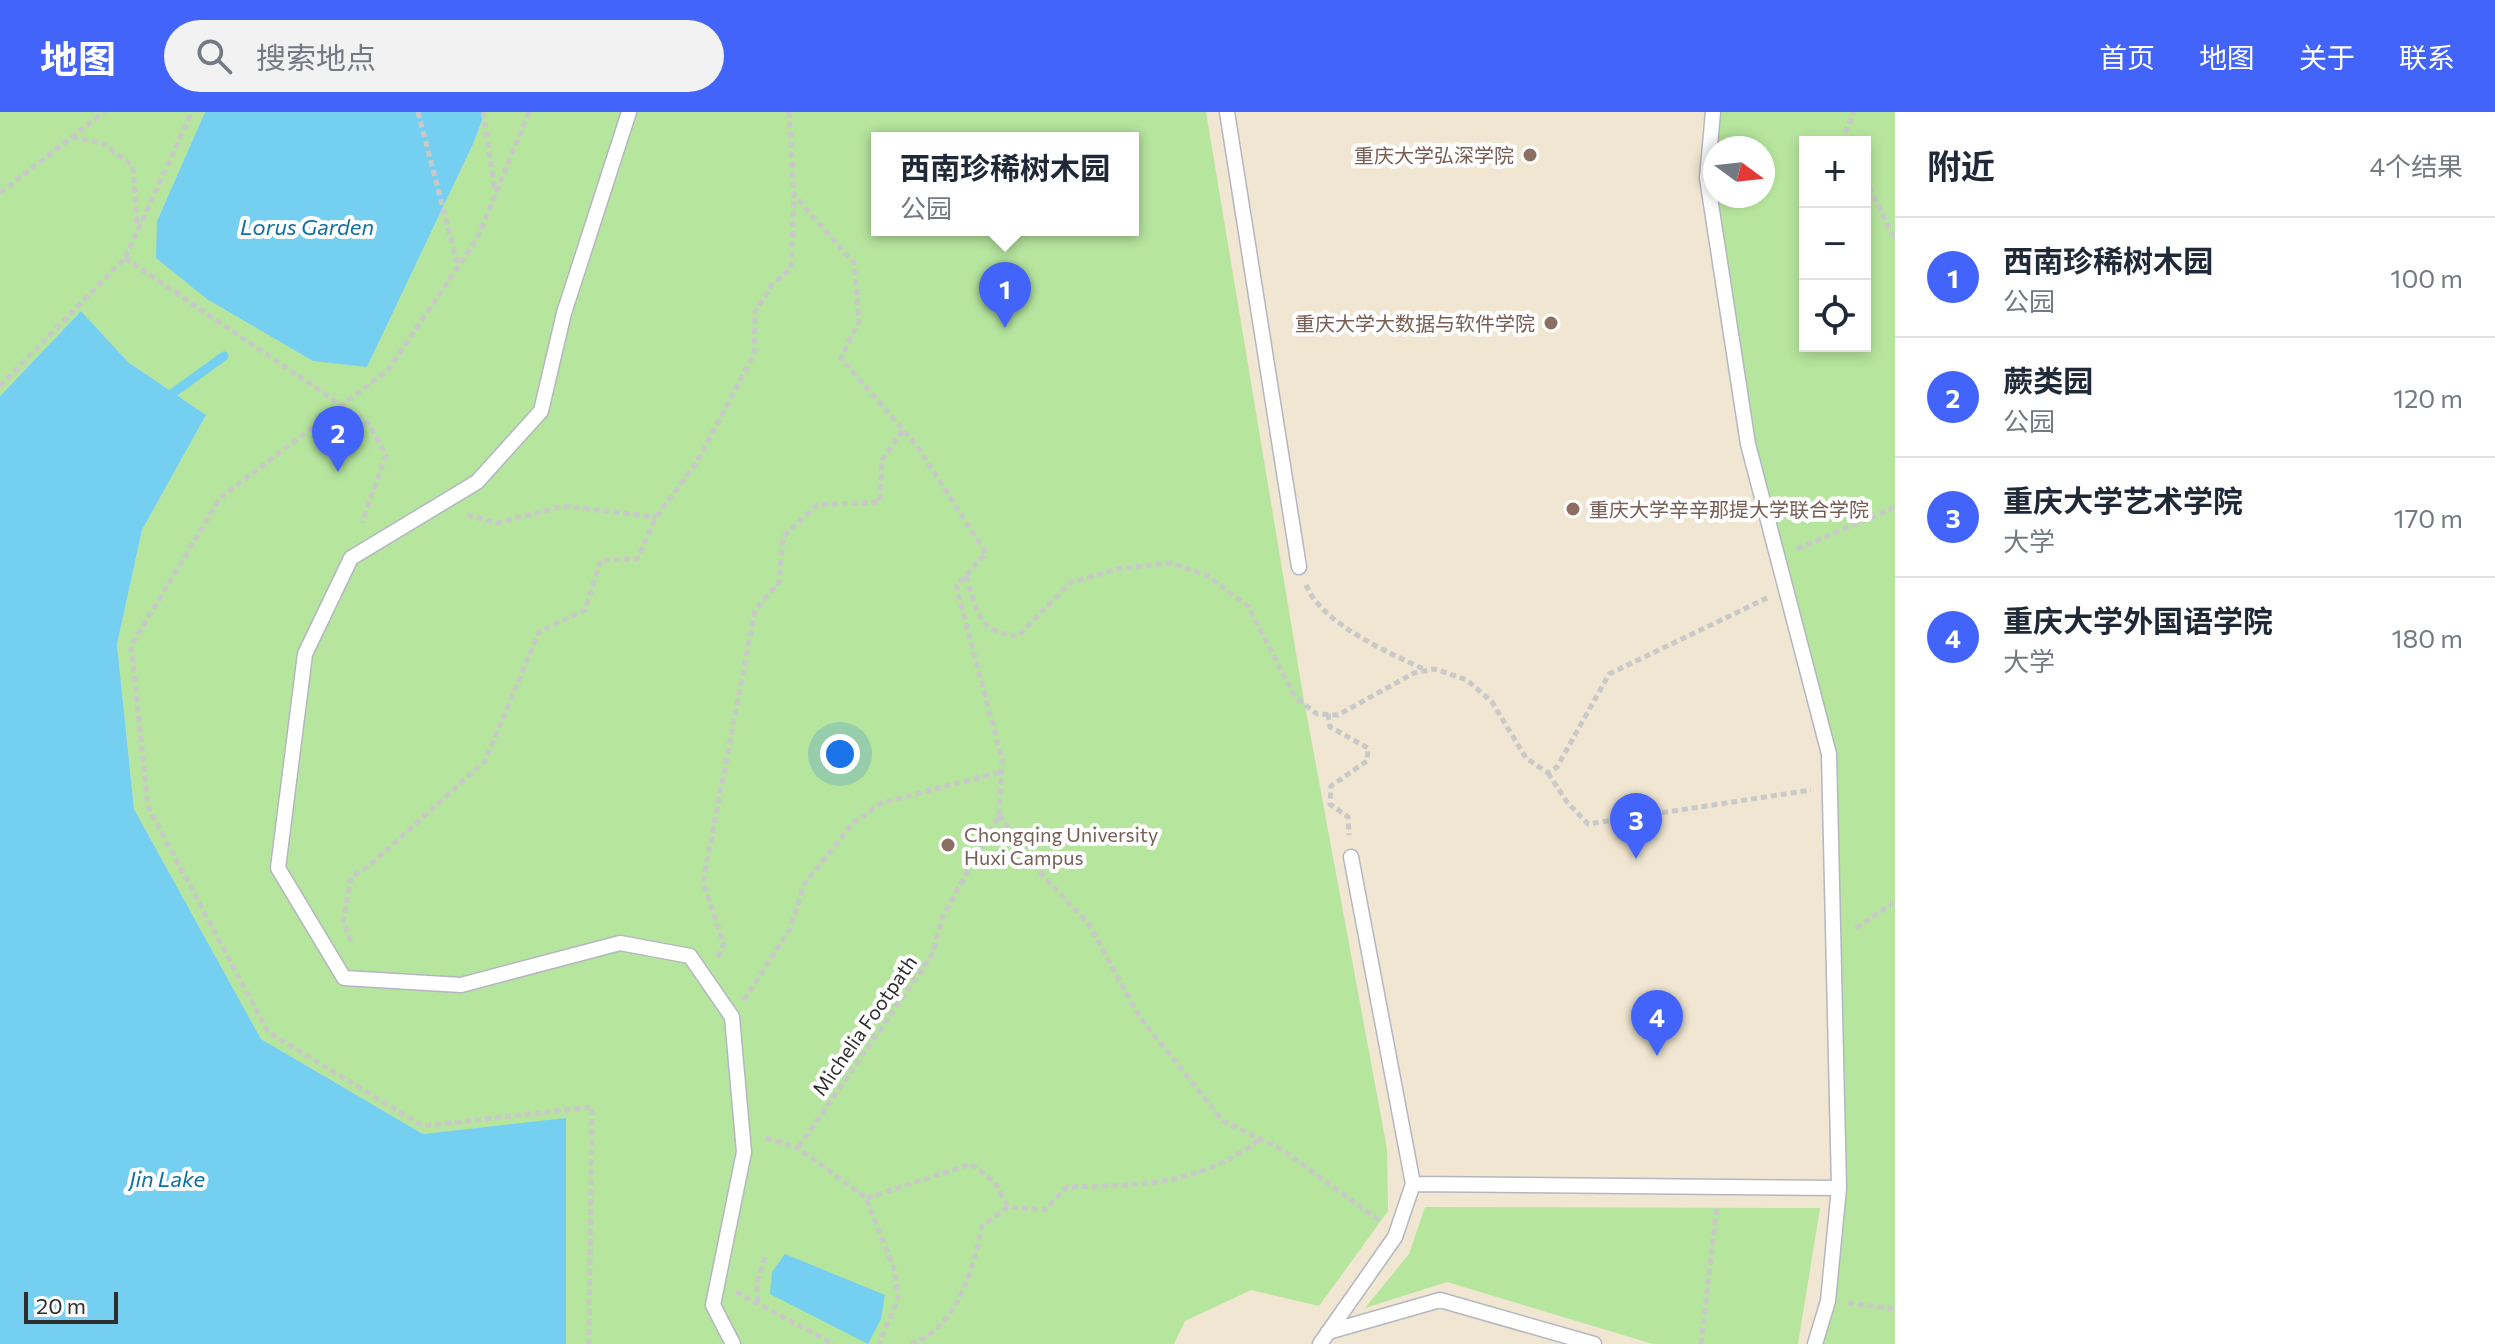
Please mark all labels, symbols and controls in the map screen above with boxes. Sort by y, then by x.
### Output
search box [164,20,724,92]
text: 地图 [40,34,116,81]
icon: search [192,34,236,78]
text: 搜索地点 [256,38,376,75]
text: 首页 [2099,40,2155,74]
text: 地图 [2199,40,2255,74]
text: 关于 [2299,40,2355,74]
text: 联系 [2399,40,2455,74]
popup [871,132,1139,236]
north arrow [1703,136,1775,208]
map controls [1799,136,1871,352]
button: + [1799,136,1871,208]
place label: 重庆大学弘深学院 [1354,143,1514,167]
text: 附近 [1927,144,1995,186]
marker: 重庆大学弘深学院 [1521,146,1539,164]
text: 西南珍稀树木园 [900,148,1110,185]
text: 4个结果 [2369,150,2463,181]
text: 公园 [900,192,952,223]
button: − [1799,208,1871,280]
water label: Lorus Garden [240,213,374,240]
text: 西南珍稀树木园 [2003,241,2213,278]
pin: 1 [979,262,1031,328]
text: 1 [1947,262,1959,293]
text: 100 m [2390,262,2463,293]
button: locate [1799,280,1871,352]
text: 公园 [2003,285,2055,316]
place label: 重庆大学大数据与软件学院 [1295,311,1535,335]
marker: 重庆大学大数据与软件学院 [1542,314,1560,332]
text: 蕨类园 [2003,361,2093,398]
text: 2 [1946,382,1960,413]
text: 120 m [2393,382,2463,413]
text: 公园 [2003,405,2055,436]
pin: 2 [312,406,364,472]
text: 重庆大学艺术学院 [2003,481,2243,518]
place label: 重庆大学辛辛那提大学联合学院 [1589,497,1869,521]
marker: 重庆大学辛辛那提大学联合学院 [1564,500,1582,518]
text: 3 [1945,502,1961,533]
text: 170 m [2394,502,2463,533]
text: 大学 [2003,525,2055,556]
text: 重庆大学外国语学院 [2003,601,2273,638]
text: 4 [1945,622,1961,653]
text: 180 m [2391,622,2463,653]
text: 大学 [2003,645,2055,676]
your location [820,734,860,774]
pin: 3 [1610,793,1662,859]
place label: Chongqing University Huxi Campus [964,822,1158,869]
marker: Chongqing University Huxi Campus [939,836,957,854]
street label: Michelia Footpath [807,950,921,1100]
pin: 4 [1631,990,1683,1056]
water label: Jin Lake [127,1165,205,1192]
scale bar [24,1288,118,1324]
text: 20 m [36,1292,86,1319]

